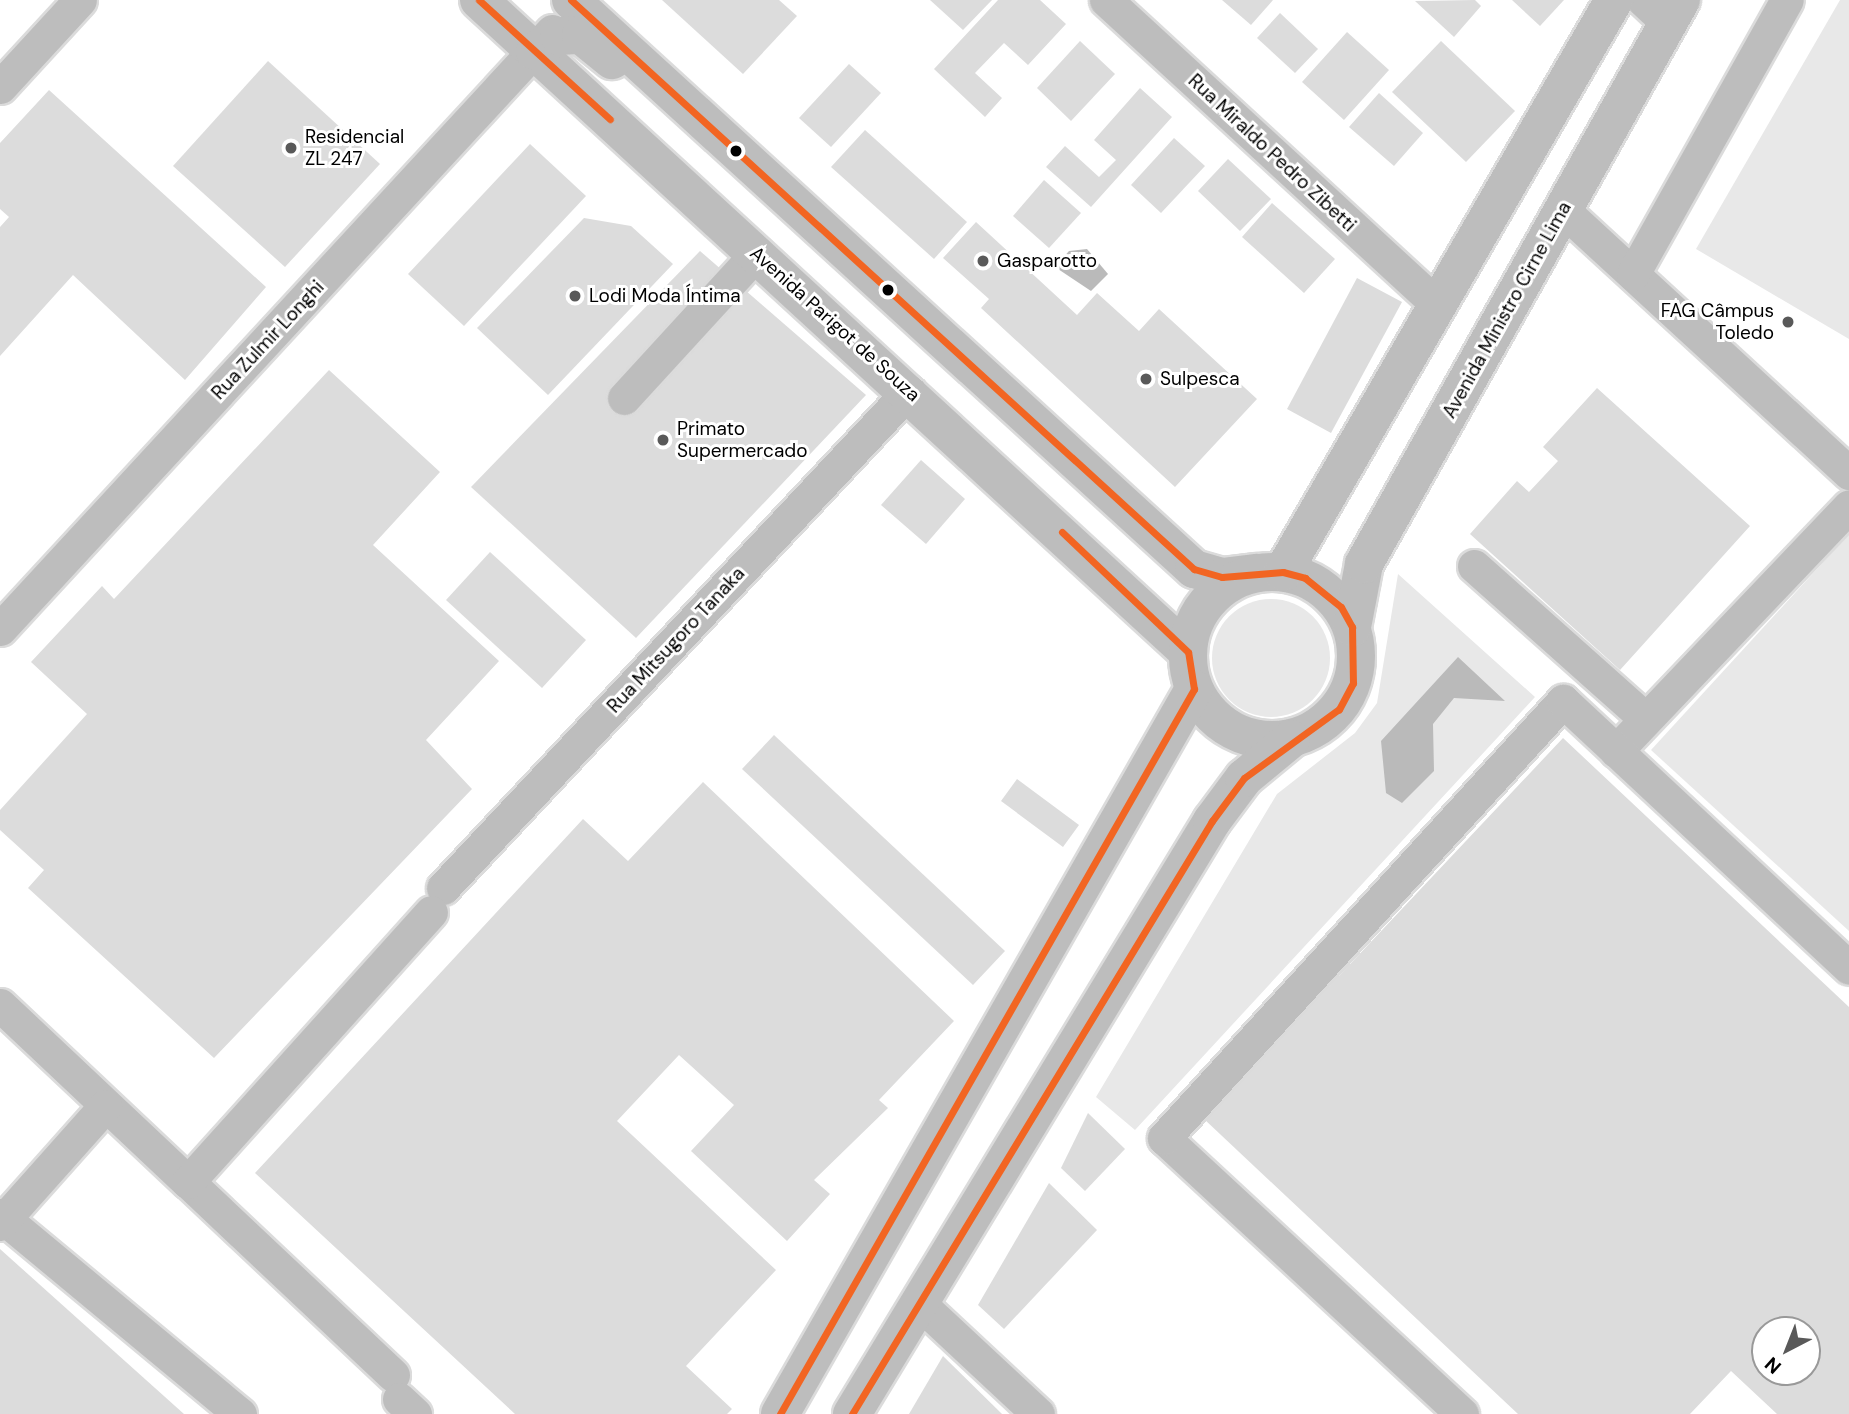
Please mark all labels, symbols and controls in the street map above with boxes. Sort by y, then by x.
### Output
street label: Rua Miraldo Pedro Zibetti [1183,69,1361,237]
place label: Residencial ZL 247 [305,126,404,170]
marker: Residencial ZL 247 [283,140,299,156]
unlabelled marker [729,144,743,158]
street label: Avenida Ministro Cirne Lima [1438,198,1576,422]
street label: Avenida Parigot de Souza [745,242,925,406]
place label: Gasparotto [997,250,1097,272]
marker: Gasparotto [975,253,991,269]
street label: Rua Zulmir Longhi [207,276,329,404]
unlabelled marker [881,283,895,297]
place label: Lodi Moda Íntima [589,285,741,307]
marker: Lodi Moda Íntima [567,288,583,304]
place label: FAG Câmpus Toledo [1661,300,1774,344]
marker: FAG Câmpus Toledo [1780,314,1796,330]
place label: Sulpesca [1160,368,1240,390]
marker: Sulpesca [1138,371,1154,387]
place label: Primato Supermercado [677,418,807,462]
marker: Primato Supermercado [655,432,671,448]
street label: Rua Mitsugoro Tanaka [602,562,750,718]
north arrow [1751,1316,1821,1386]
text: N [1759,1352,1786,1379]

